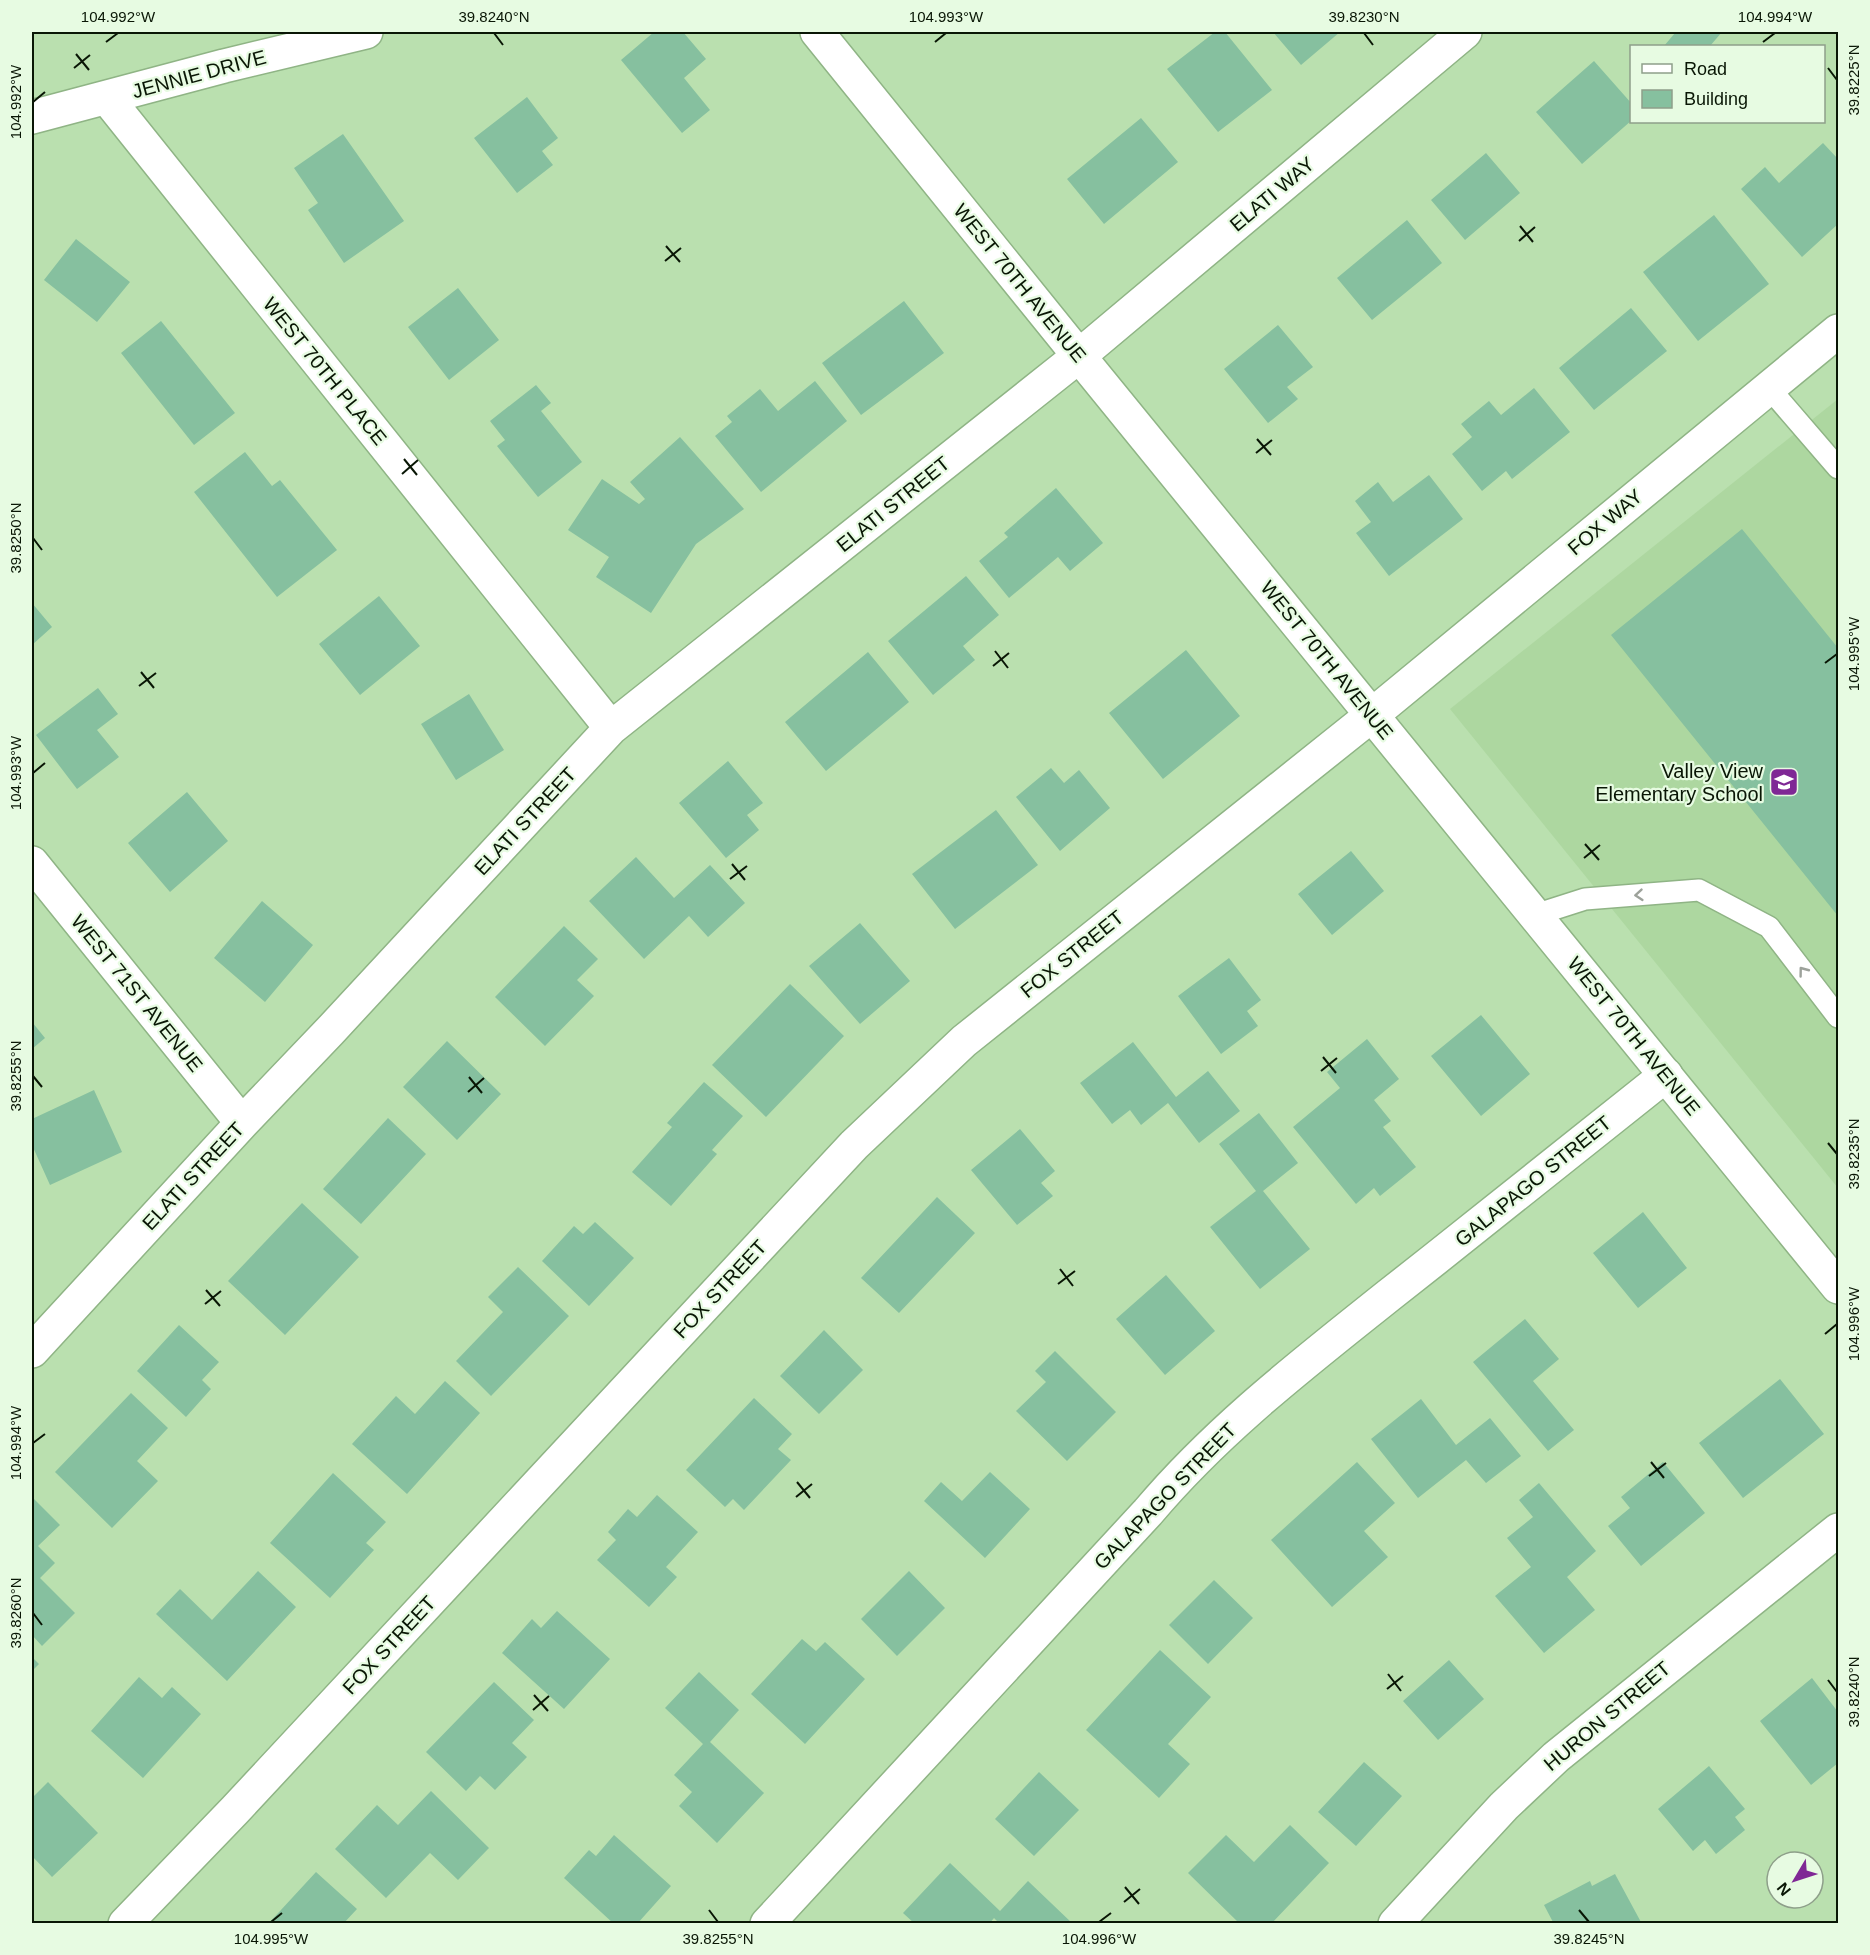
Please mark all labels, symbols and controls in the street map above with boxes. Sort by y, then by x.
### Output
text: 104.992°W [81,8,156,25]
text: 39.8240°N [458,8,530,25]
text: 104.993°W [909,8,984,25]
text: 39.8230°N [1328,8,1400,25]
text: 104.994°W [1738,8,1813,25]
text: 39.8225°N [1845,44,1862,116]
legend [1630,45,1825,123]
street label: JENNIE DRIVE [130,46,268,102]
text: Road [1684,59,1727,79]
text: 104.992°W [7,64,24,139]
text: Building [1684,89,1748,109]
street label: ELATI WAY [1225,152,1319,236]
street label: WEST 70TH AVENUE [949,199,1091,367]
street label: WEST 70TH PLACE [259,293,391,449]
street label: ELATI STREET [832,452,954,556]
street label: FOX WAY [1563,485,1647,559]
text: 39.8250°N [7,502,24,574]
street label: WEST 70TH AVENUE [1256,576,1398,744]
text: 104.995°W [1845,616,1862,691]
text: 104.993°W [7,735,24,810]
place label: Valley View Elementary School [1595,760,1764,805]
street label: ELATI STREET [470,763,580,879]
school or university icon: Valley View Elementary School [1768,766,1800,798]
one-way arrow [1635,888,1644,901]
street label: FOX STREET [1016,906,1128,1002]
street label: WEST 71ST AVENUE [67,910,207,1076]
street label: WEST 70TH AVENUE [1563,952,1705,1120]
one-way arrow [1799,966,1810,977]
text: 39.8255°N [7,1040,24,1112]
street label: GALAPAGO STREET [1451,1111,1615,1251]
street label: ELATI STREET [138,1118,248,1234]
text: 39.8235°N [1845,1118,1862,1190]
street label: FOX STREET [669,1236,771,1342]
text: 104.996°W [1845,1286,1862,1361]
text: 104.994°W [7,1405,24,1480]
street label: GALAPAGO STREET [1090,1419,1240,1573]
text: 39.8260°N [7,1577,24,1649]
street label: FOX STREET [338,1592,440,1698]
text: 39.8240°N [1845,1656,1862,1728]
street label: HURON STREET [1539,1657,1675,1775]
north arrow [1765,1850,1825,1910]
text: N [1773,1879,1794,1899]
text: 104.995°W [234,1930,309,1947]
text: 39.8255°N [682,1930,754,1947]
text: 104.996°W [1062,1930,1137,1947]
text: 39.8245°N [1553,1930,1625,1947]

